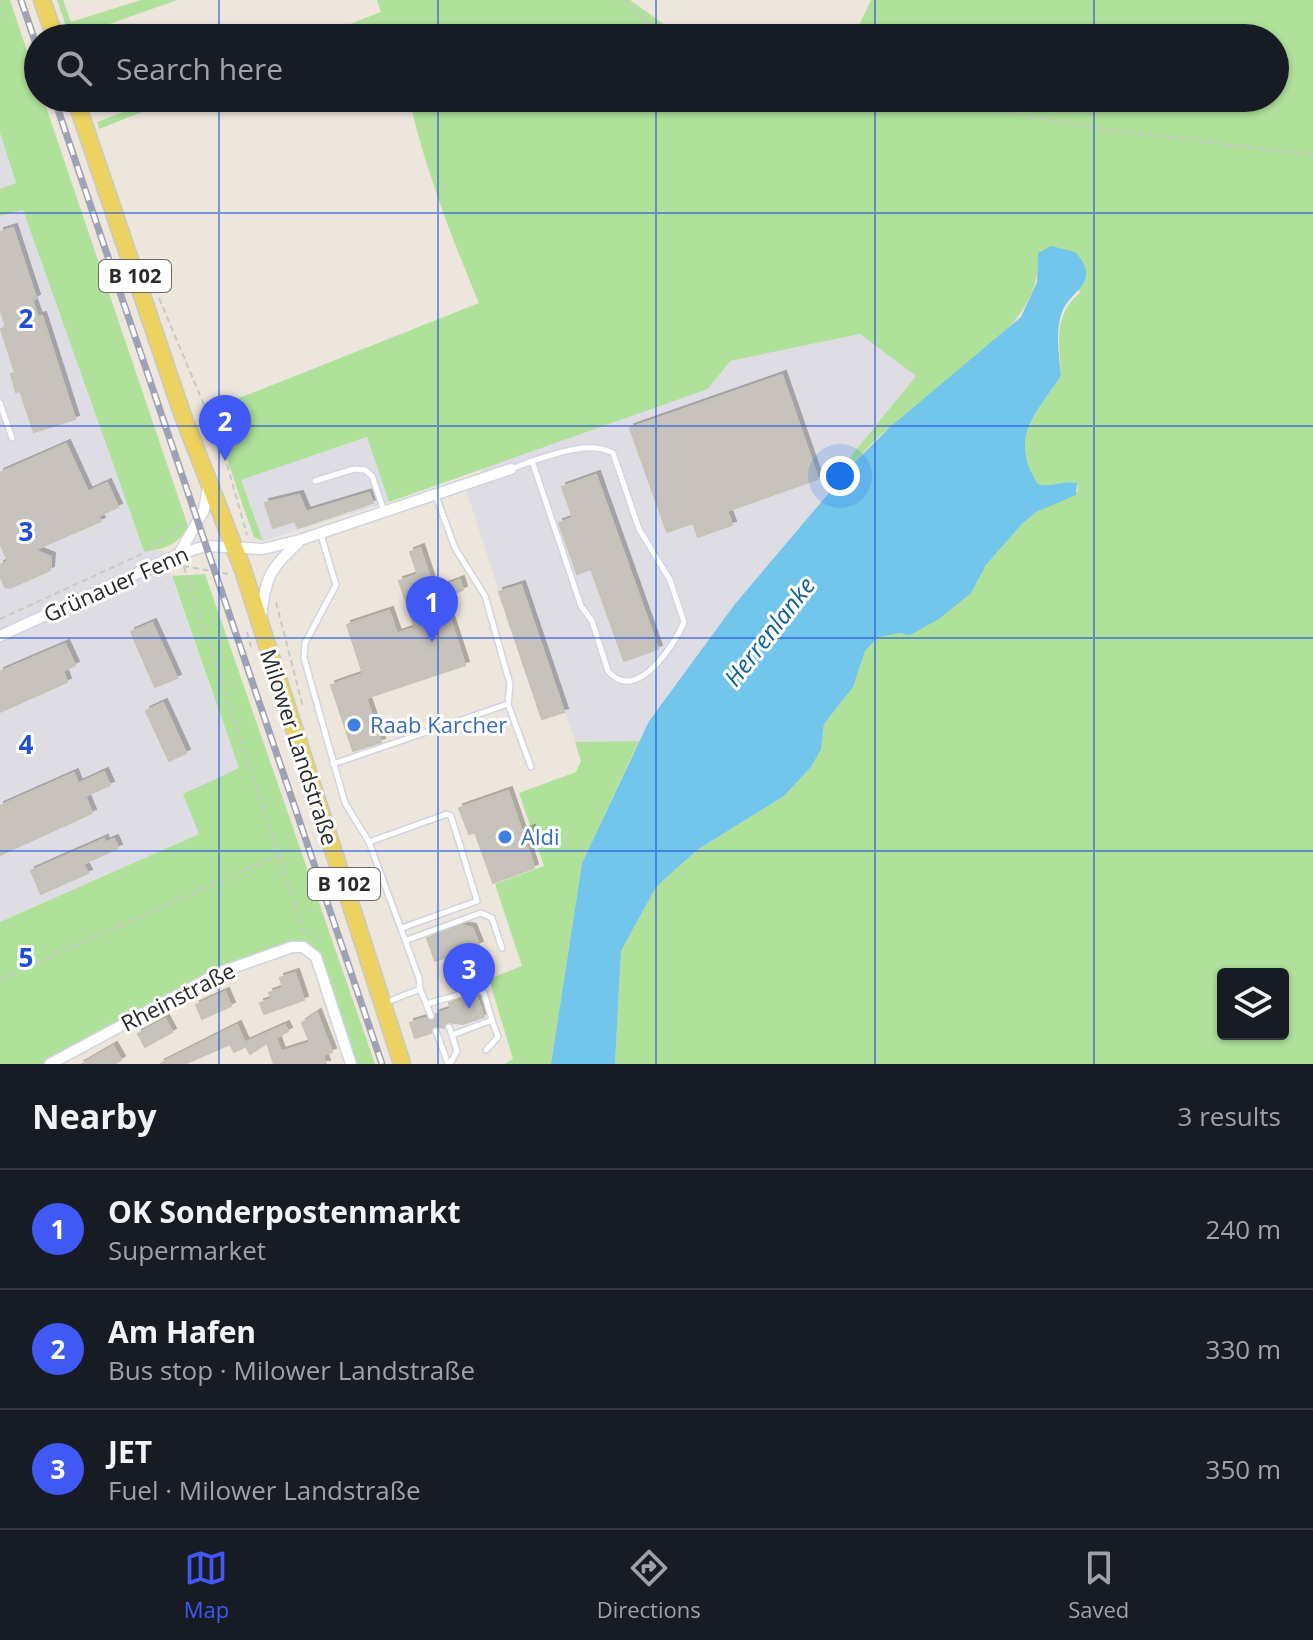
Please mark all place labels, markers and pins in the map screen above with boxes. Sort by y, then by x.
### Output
pin: 2 [199,395,251,461]
pin: 1 [406,576,458,642]
place label: Raab Karcher [370,709,507,739]
marker: Raab Karcher [345,716,363,734]
place label: Aldi [521,821,559,851]
marker: Aldi [496,828,514,846]
pin: 3 [443,943,495,1009]

